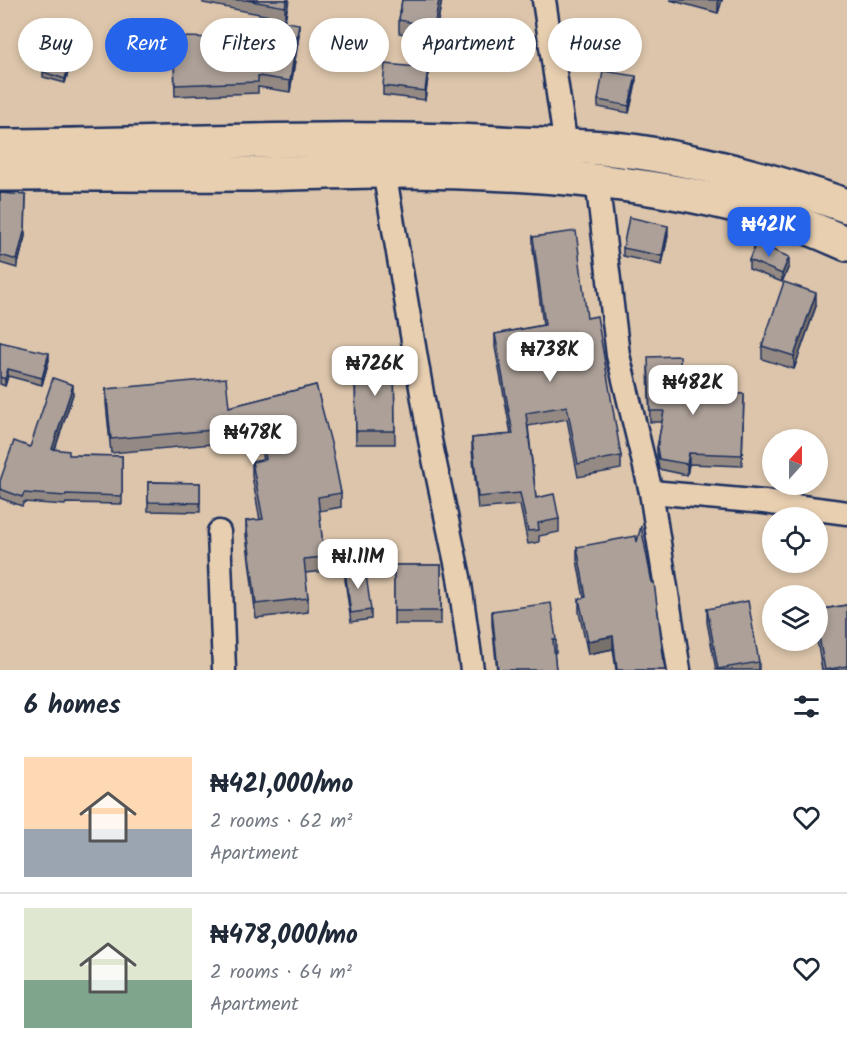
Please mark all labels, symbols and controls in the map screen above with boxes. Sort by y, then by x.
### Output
chip: Buy [18,18,93,72]
chip: Rent [105,18,188,72]
chip: Filters [200,18,297,72]
chip: New [309,18,389,72]
chip: Apartment [401,18,536,72]
chip: House [548,18,642,72]
pin: ₦421K [727,207,811,258]
text: ₦421K [741,210,797,242]
pin: ₦738K [508,332,592,383]
text: ₦738K [521,335,579,367]
pin: ₦726K [333,346,417,397]
text: ₦726K [346,349,404,381]
pin: ₦482K [651,365,735,416]
text: ₦482K [663,368,723,400]
pin: ₦478K [211,415,295,466]
text: ₦478K [224,418,282,450]
north arrow [762,429,828,495]
map controls [762,429,828,651]
button: locate [762,507,828,573]
pin: ₦1.11M [309,539,407,590]
text: ₦1.11M [332,542,384,574]
button: layers [762,585,828,651]
text: 6 homes [24,685,121,727]
icon: filters [790,690,823,723]
text: ₦421,000/mo [210,764,353,806]
icon: home [72,781,144,853]
icon: heart [790,801,823,834]
text: 2 rooms · 62 m² [210,806,352,838]
text: Apartment [210,838,299,870]
text: ₦478,000/mo [210,915,358,957]
icon: home [72,932,144,1004]
icon: heart [790,952,823,985]
text: 2 rooms · 64 m² [210,957,352,989]
text: Apartment [210,989,299,1021]

